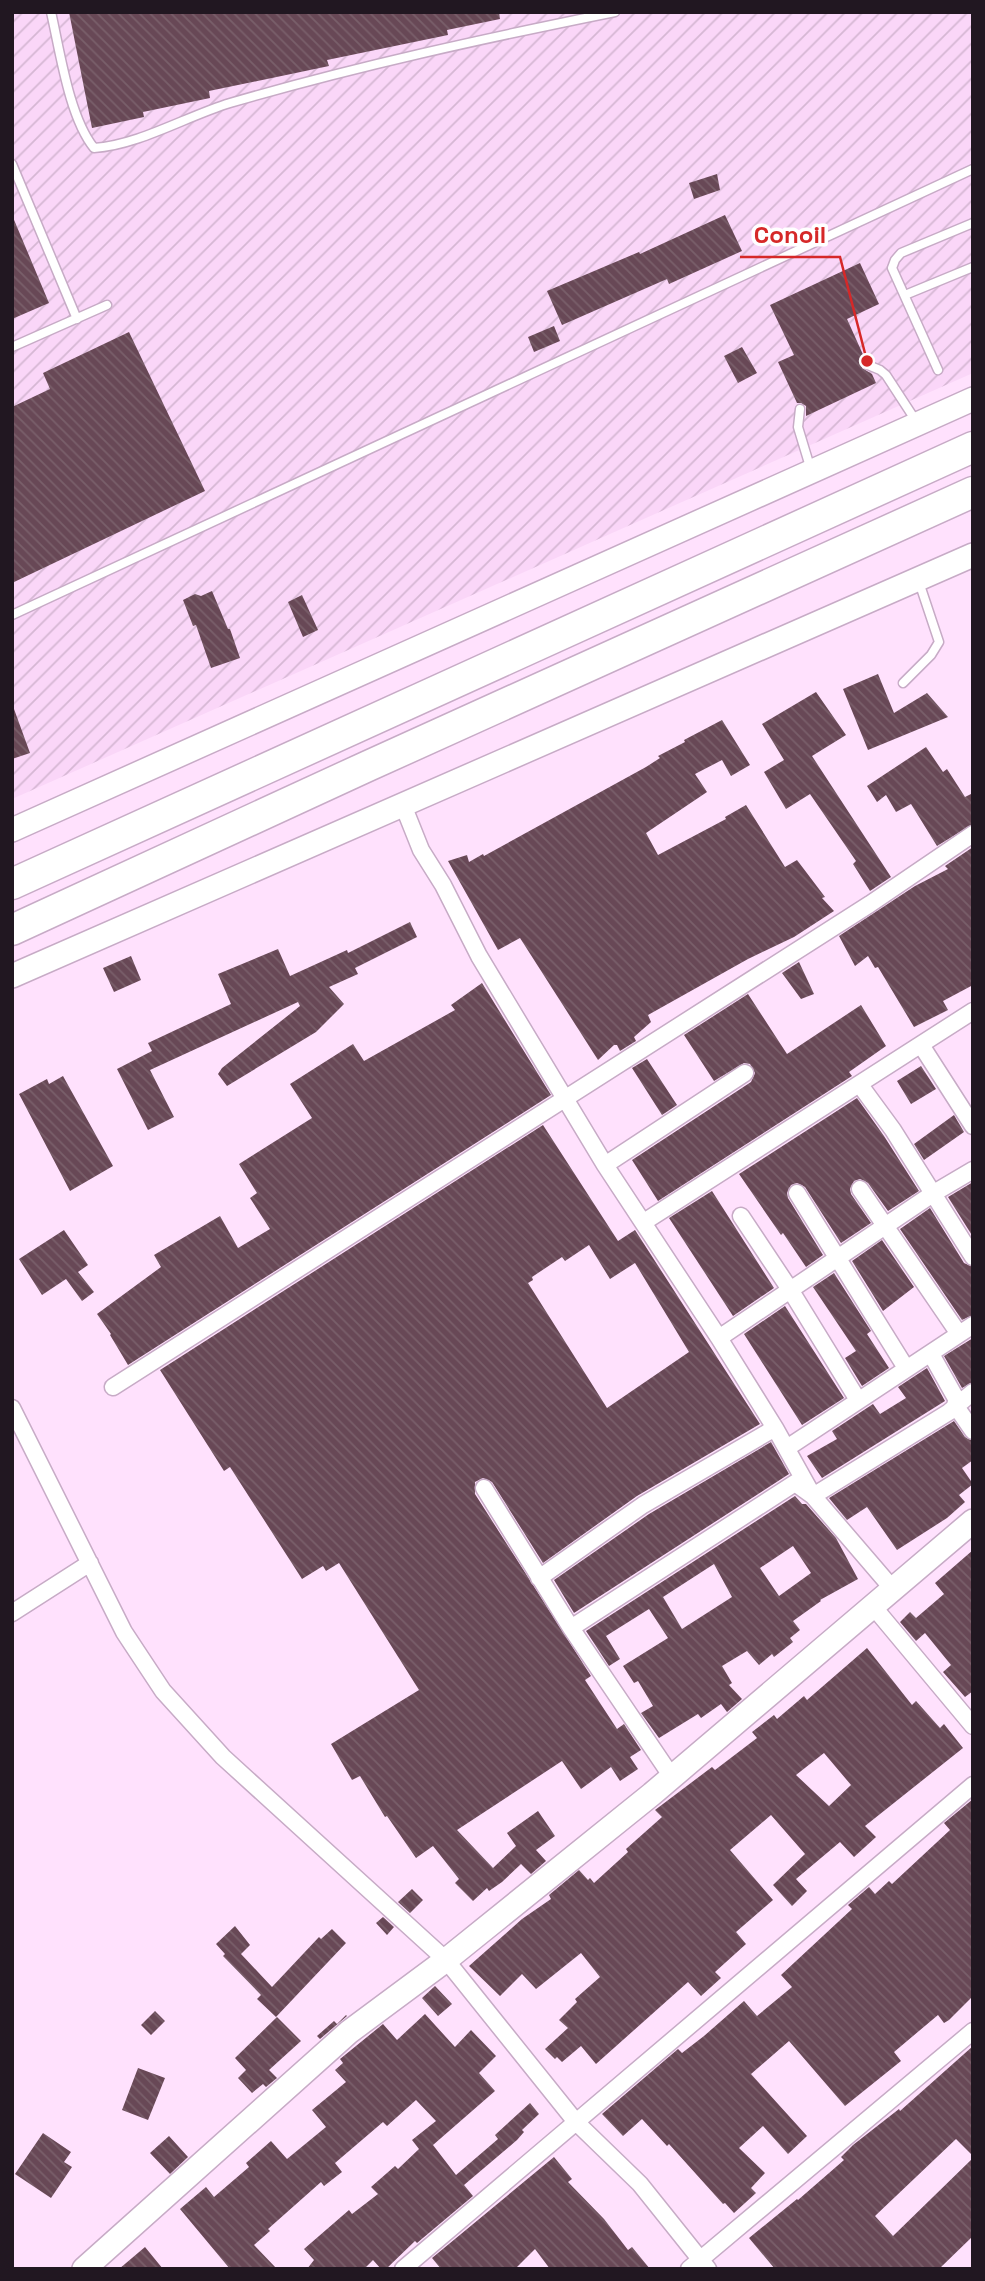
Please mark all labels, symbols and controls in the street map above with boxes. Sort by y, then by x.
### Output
callout: Conoil [740,212,840,257]
text: Conoil [754,219,826,250]

